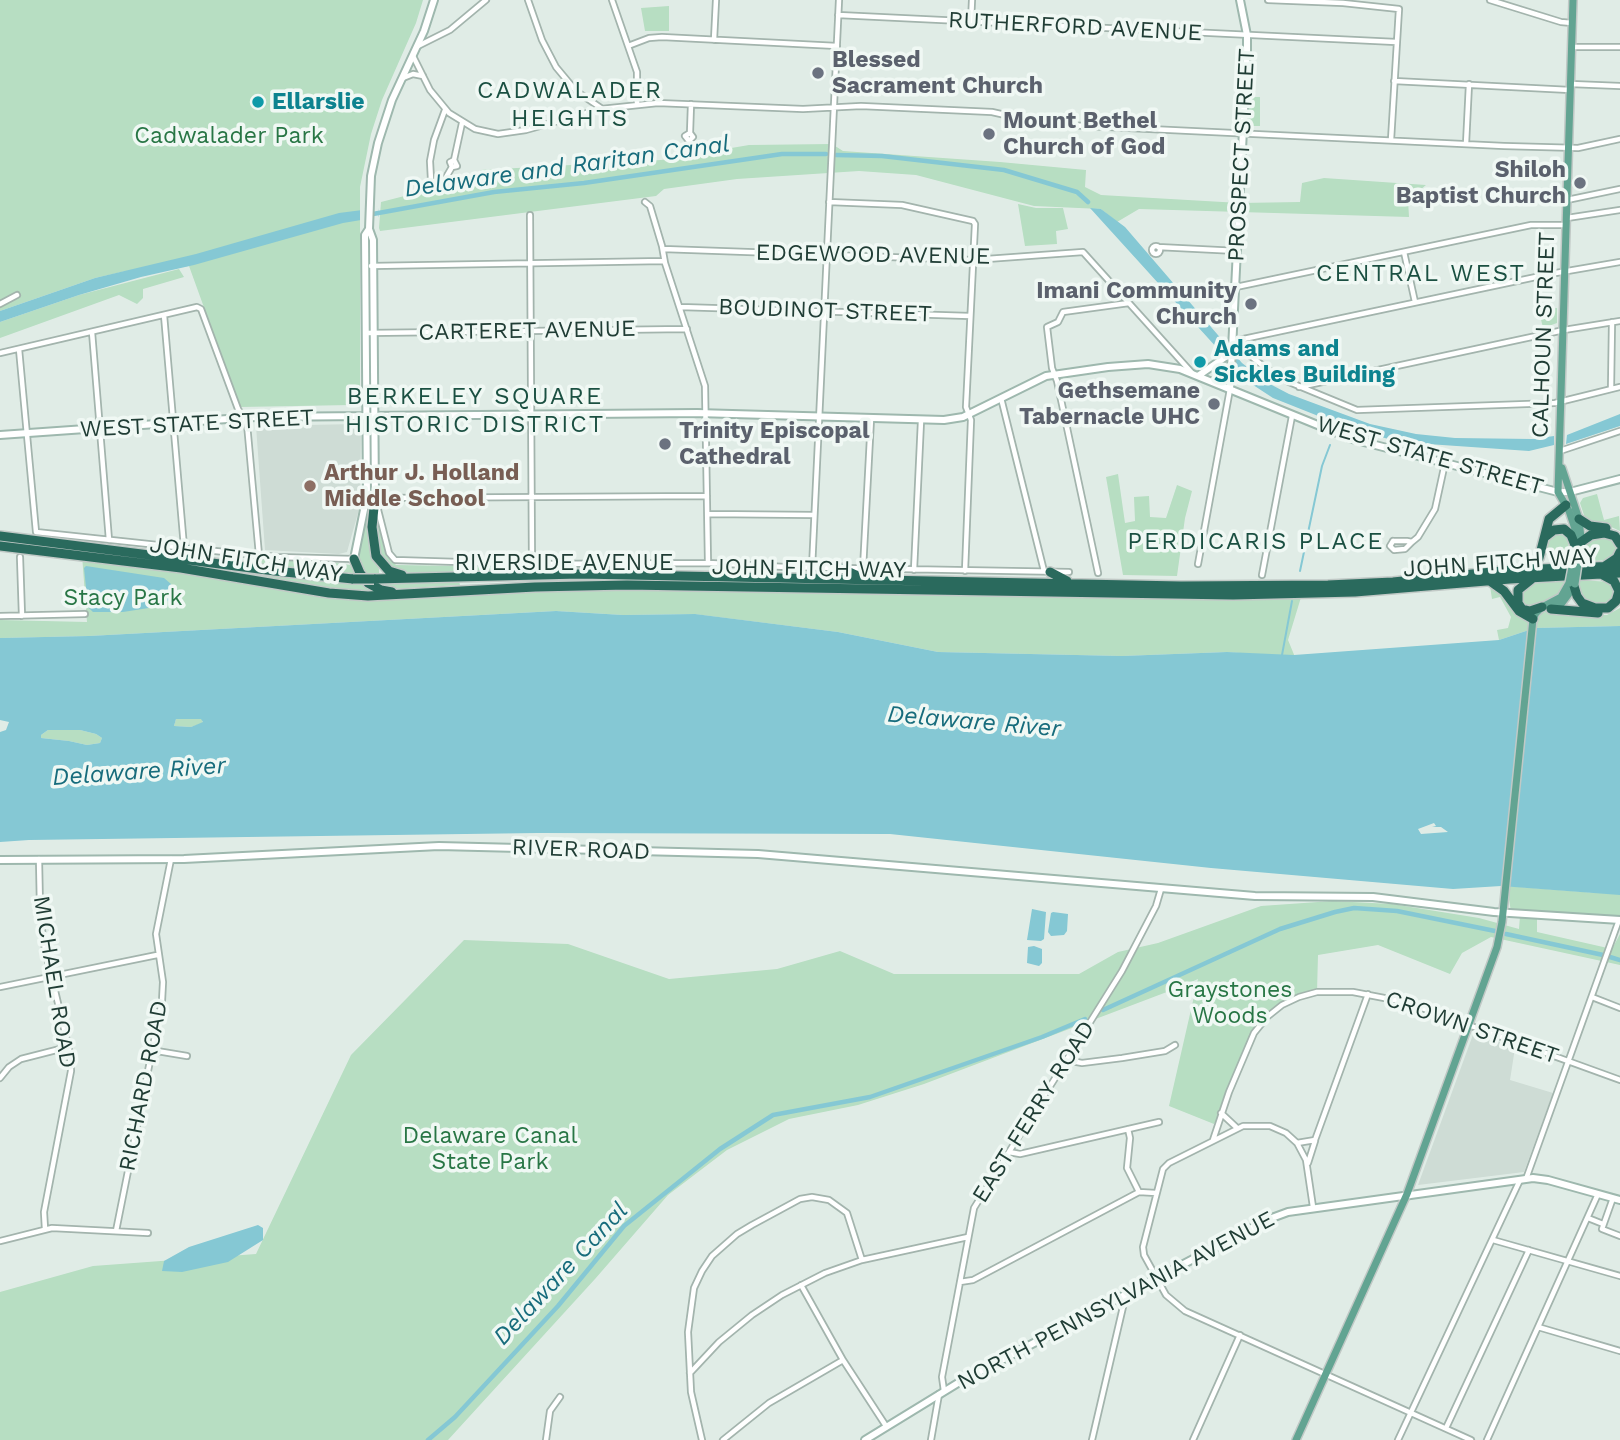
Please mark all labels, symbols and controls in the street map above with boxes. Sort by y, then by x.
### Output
street label: RUTHERFORD AVENUE [947,7,1203,47]
place label: Blessed Sacrament Church [832,46,1043,100]
street label: PROSPECT STREET [1223,48,1261,262]
marker: Blessed Sacrament Church [810,65,826,81]
district label: CADWALADER HEIGHTS [478,77,662,133]
place label: Ellarslie [272,88,365,116]
marker: Ellarslie [250,94,266,110]
place label: Mount Bethel Church of God [1003,107,1165,161]
park label: Cadwalader Park [134,122,324,150]
marker: Mount Bethel Church of God [981,126,997,142]
water label: Delaware and Raritan Canal [402,130,732,204]
place label: Shiloh Baptist Church [1396,156,1566,210]
marker: Shiloh Baptist Church [1572,175,1588,191]
street label: CALHOUN STREET [1527,231,1561,439]
street label: EDGEWOOD AVENUE [756,239,990,271]
district label: CENTRAL WEST [1318,260,1524,288]
place label: Imani Community Church [1036,277,1237,331]
street label: BOUDINOT STREET [718,293,932,329]
marker: Imani Community Church [1243,296,1259,312]
street label: CARTERET AVENUE [418,315,636,347]
place label: Adams and Sickles Building [1214,335,1395,389]
marker: Adams and Sickles Building [1192,354,1208,370]
place label: Gethsemane Tabernacle UHC [1019,377,1200,431]
district label: BERKELEY SQUARE HISTORIC DISTRICT [347,383,603,439]
marker: Gethsemane Tabernacle UHC [1206,396,1222,412]
street label: WEST STATE STREET [79,404,315,444]
street label: WEST STATE STREET [1314,410,1546,502]
place label: Trinity Episcopal Cathedral [679,417,869,471]
marker: Trinity Episcopal Cathedral [657,436,673,452]
place label: Arthur J. Holland Middle School [324,459,519,513]
marker: Arthur J. Holland Middle School [302,478,318,494]
district label: PERDICARIS PLACE [1129,528,1383,556]
street label: JOHN FITCH WAY [148,531,344,589]
street label: JOHN FITCH WAY [1402,542,1598,584]
street label: RIVERSIDE AVENUE [455,549,673,577]
street label: JOHN FITCH WAY [711,554,907,584]
park label: Stacy Park [63,584,183,612]
water label: Delaware River [886,700,1062,744]
water label: Delaware River [51,752,227,792]
street label: RIVER ROAD [511,834,651,866]
street label: MICHAEL ROAD [27,894,81,1070]
park label: Graystones Woods [1168,976,1292,1030]
street label: CROWN STREET [1382,985,1562,1071]
street label: RICHARD ROAD [114,998,174,1174]
street label: EAST FERRY ROAD [967,1016,1101,1208]
park label: Delaware Canal State Park [403,1122,577,1176]
water label: Delaware Canal [488,1197,634,1351]
street label: NORTH PENNSYLVANIA AVENUE [953,1205,1279,1397]

